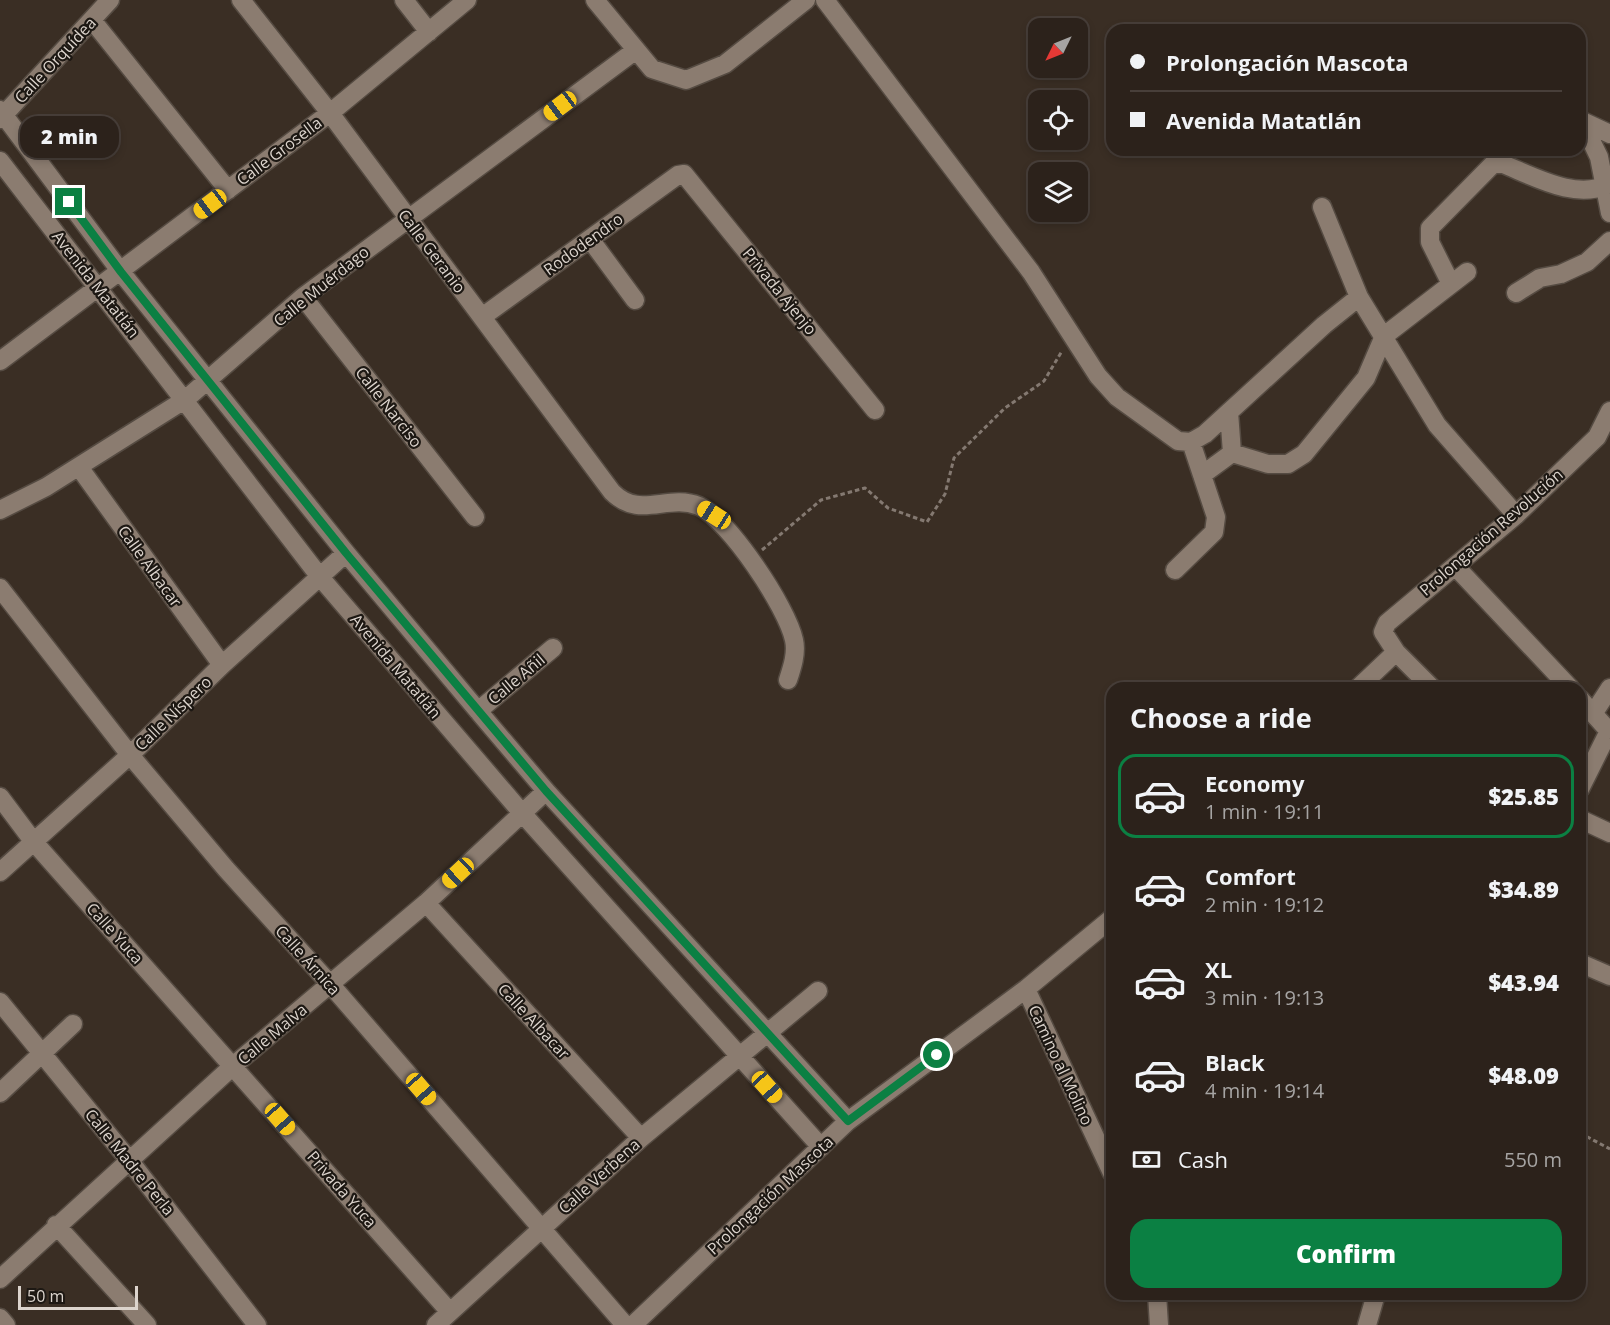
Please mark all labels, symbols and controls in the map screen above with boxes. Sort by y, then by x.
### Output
street label: Calle Orquídea [9,12,101,108]
north arrow [1028,18,1088,78]
map controls [1028,18,1088,222]
text: Prolongación Mascota [1166,47,1409,77]
car [540,88,580,124]
button: locate [1028,90,1088,150]
text: Avenida Matatlán [1166,105,1362,135]
street label: Calle Grosella [232,112,326,190]
callout: 2 min [20,115,118,157]
text: 2 min [41,123,98,150]
button: layers [1028,162,1088,222]
car [190,186,230,222]
route end [55,188,82,215]
street label: Calle Geranio [393,205,471,297]
street label: Rododendro [539,208,627,280]
street label: Avenida Matatlán [47,226,145,342]
street label: Calle Muérdago [269,241,373,331]
street label: Privada Ajenjo [738,243,822,339]
street label: Calle Narciso [351,362,427,452]
street label: Prolongación Revolución [1414,463,1568,601]
car [694,498,734,532]
street label: Calle Albacar [113,521,187,612]
street label: Avenida Matatlán [346,609,446,723]
street label: Calle Añil [483,649,549,709]
street label: Calle Níspero [130,671,216,755]
text: Choose a ride [1130,699,1312,736]
text: Economy [1205,768,1304,798]
icon: car [1133,769,1187,823]
text: $25.85 [1488,781,1559,811]
text: 1 min · 19:11 [1205,798,1324,825]
car [439,854,477,892]
text: Comfort [1205,861,1296,891]
icon: car [1133,862,1187,916]
text: $34.89 [1488,874,1559,904]
text: 2 min · 19:12 [1205,891,1324,918]
street label: Calle Yuca [82,898,148,968]
street label: Calle Árnica [271,920,345,1000]
text: XL [1205,954,1232,984]
icon: car [1133,955,1187,1009]
text: $43.94 [1488,967,1559,997]
street label: Calle Albacar [493,978,575,1064]
text: 3 min · 19:13 [1205,984,1324,1011]
street label: Calle Malva [233,998,311,1070]
street label: Camino al Molino [1024,1001,1098,1129]
route start [923,1041,950,1068]
text: Black [1205,1047,1265,1077]
icon: car [1133,1048,1187,1102]
text: $48.09 [1488,1060,1559,1090]
car [748,1068,786,1106]
car [402,1070,440,1108]
text: 4 min · 19:14 [1205,1077,1324,1104]
car [261,1100,299,1138]
street label: Calle Madre Perla [80,1104,180,1220]
street label: Prolongación Mascota [702,1131,838,1259]
street label: Calle Verbena [553,1133,645,1219]
icon: cash [1130,1143,1163,1176]
text: Cash [1178,1144,1228,1174]
street label: Privada Yuca [302,1146,382,1232]
text: 550 m [1504,1146,1562,1173]
button: Confirm [1130,1219,1562,1288]
scale bar [18,1283,138,1310]
text: 50 m [27,1285,64,1307]

